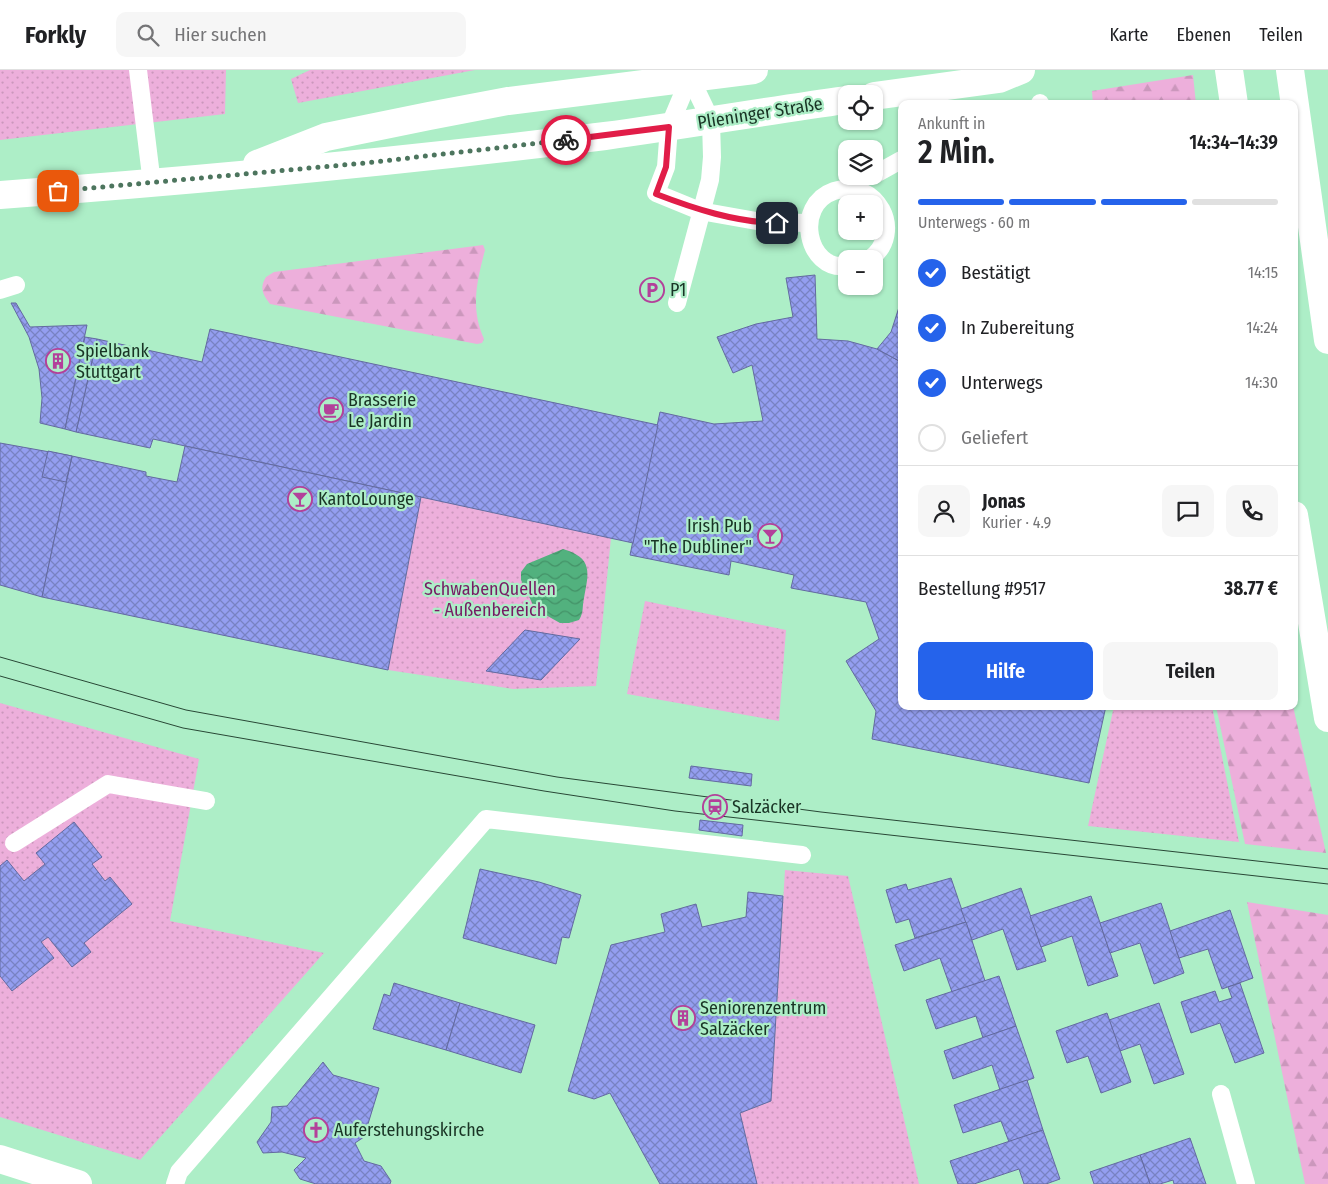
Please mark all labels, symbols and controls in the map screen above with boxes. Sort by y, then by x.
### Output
search box [116,12,466,57]
text: Forkly [25,21,86,49]
icon: search [134,21,162,49]
text: Hier suchen [174,23,267,46]
text: Karte [1109,24,1148,46]
text: Ebenen [1176,24,1231,46]
text: Teilen [1259,24,1303,46]
map controls [838,85,883,295]
button: locate [838,85,883,130]
street label: Plieninger Straße [696,92,824,134]
text: Ankunft in [918,114,985,133]
courier [541,115,591,165]
icon: bike [552,126,580,154]
text: 14:34–14:39 [1189,131,1278,154]
text: 2 Min. [918,133,995,171]
button: layers [838,140,883,185]
pin [37,170,79,212]
icon: bag [44,177,72,205]
button: + [838,195,883,240]
pin [756,202,798,244]
icon: home [763,209,791,237]
text: Unterwegs · 60 m [918,213,1030,232]
button: − [838,250,883,295]
icon: check [918,259,946,287]
text: Bestätigt [961,261,1030,284]
text: 14:15 [1248,263,1278,282]
parking icon: P1 [639,277,665,303]
place label: P1 [670,279,686,301]
icon: check [918,314,946,342]
text: In Zubereitung [961,316,1074,339]
text: 14:24 [1246,318,1278,337]
place label: Spielbank Stuttgart [76,340,149,383]
building icon: Spielbank Stuttgart [45,348,71,374]
icon: check [918,369,946,397]
text: Unterwegs [961,371,1043,394]
text: 14:30 [1245,373,1278,392]
place label: Brasserie Le Jardin [348,389,416,432]
cafe icon: Brasserie Le Jardin [318,397,344,423]
text: Geliefert [961,426,1028,449]
button: person [918,485,970,537]
button: chat [1162,485,1214,537]
button: phone [1226,485,1278,537]
bar icon: KantoLounge [287,486,313,512]
place label: KantoLounge [318,488,414,510]
text: Jonas [982,490,1025,513]
text: Kurier · 4.9 [982,513,1051,532]
place label: Irish Pub "The Dubliner" [644,515,752,558]
bar icon: Irish Pub "The Dubliner" [757,523,783,549]
text: Bestellung #9517 [918,577,1046,600]
text: 38.77 € [1224,577,1278,600]
park label: SchwabenQuellen - Außenbereich [424,578,556,621]
button: Hilfe [918,642,1093,700]
button: Teilen [1103,642,1278,700]
station icon: Salzäcker [702,794,728,820]
place label: Salzäcker [732,796,802,818]
place label: Seniorenzentrum Salzäcker [700,997,826,1040]
building icon: Seniorenzentrum Salzäcker [670,1005,696,1031]
church icon: Auferstehungskirche [303,1117,329,1143]
place label: Auferstehungskirche [334,1119,485,1141]

